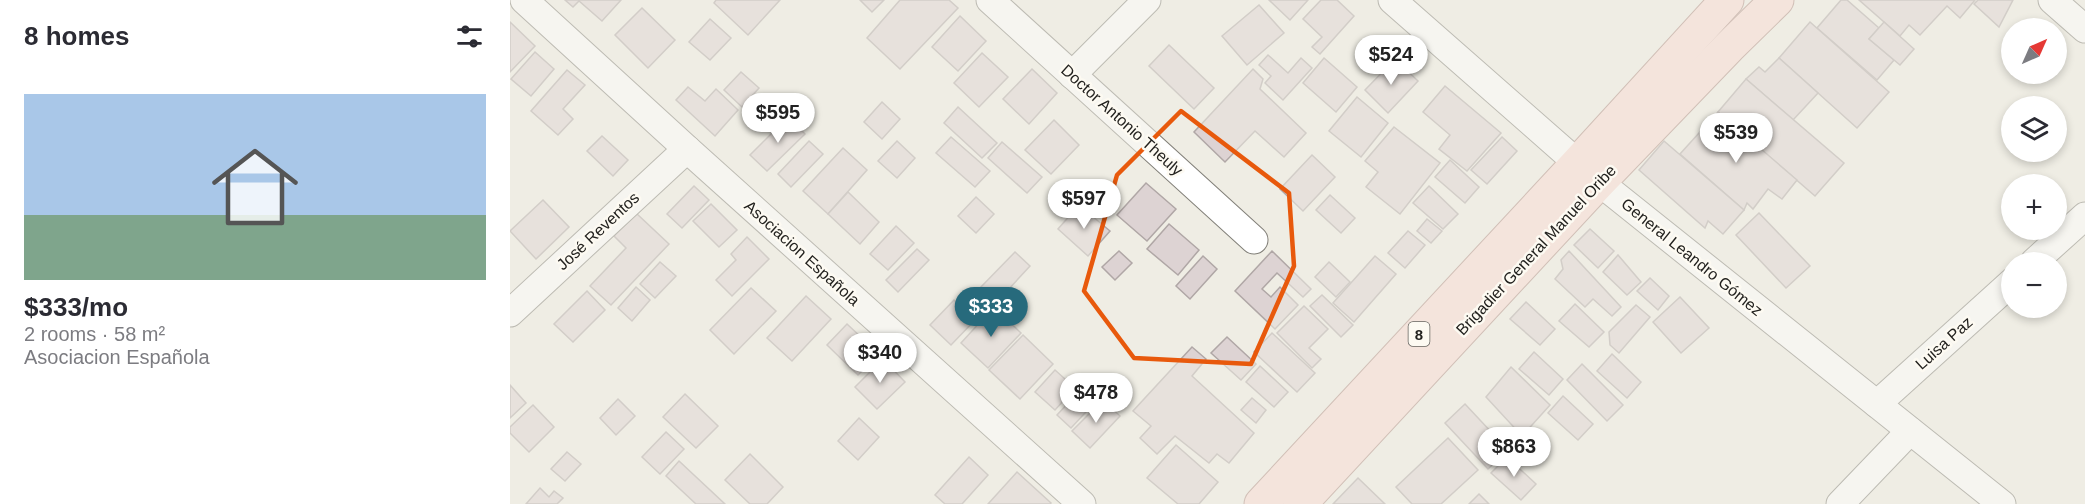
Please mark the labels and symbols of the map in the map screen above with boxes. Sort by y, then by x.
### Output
north arrow [2001,18,2067,84]
pin: $524 [1355,35,1427,86]
street label: Doctor Antonio Theuly [1058,61,1186,179]
pin: $595 [742,93,814,144]
pin: $539 [1700,113,1772,164]
street label: Brigadier General Manuel Oribe [1453,162,1619,338]
pin: $597 [1048,179,1120,230]
street label: José Reventos [553,189,643,273]
street label: General Leandro Gómez [1618,195,1766,319]
street label: Asociacion Española [741,197,863,309]
pin: $333 [955,287,1027,338]
street label: Luisa Paz [1912,313,1976,373]
road number: 8 [1408,322,1430,346]
pin: $340 [844,333,916,384]
pin: $478 [1060,373,1132,424]
pin: $863 [1478,427,1550,478]

